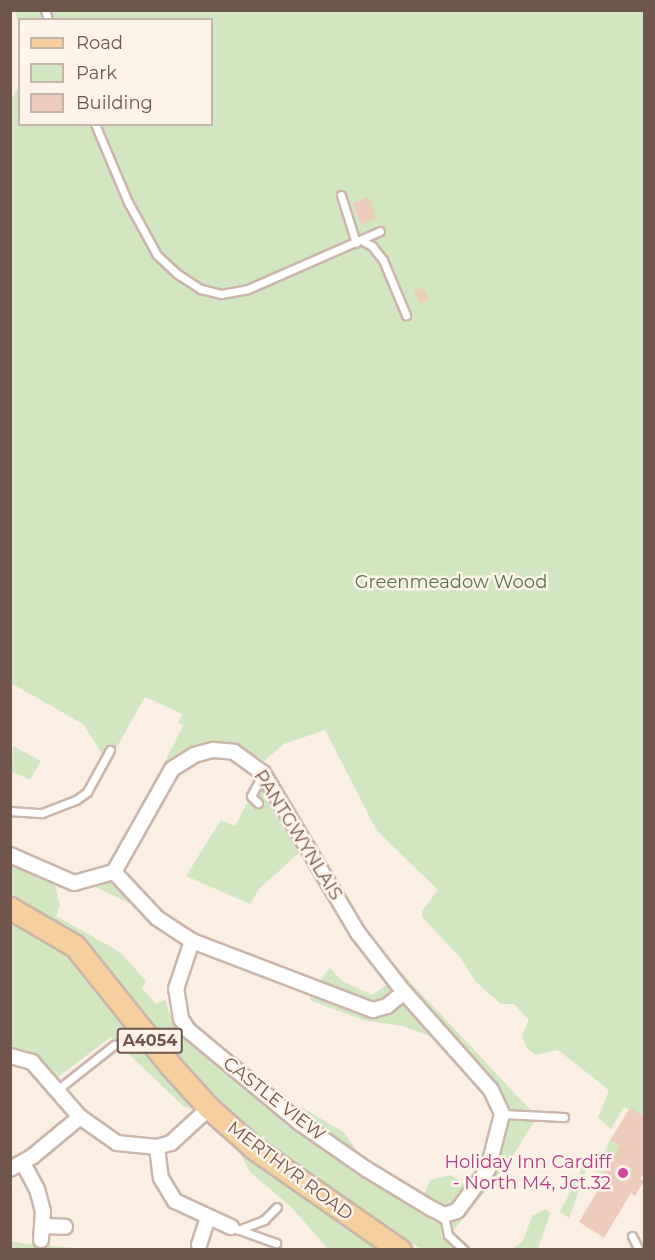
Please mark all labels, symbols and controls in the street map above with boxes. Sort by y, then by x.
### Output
legend [18,18,213,126]
text: Road [76,32,123,54]
text: Park [76,62,117,84]
text: Building [76,92,153,114]
park label: Greenmeadow Wood [355,571,547,593]
street label: PANTGWYNLAIS [249,766,347,904]
road number: A4054 [116,1028,184,1054]
street label: CASTLE VIEW [219,1052,329,1146]
street label: MERTHYR ROAD [223,1117,357,1225]
place label: Holiday Inn Cardiff - North M4, Jct.32 [444,1152,611,1194]
marker: Holiday Inn Cardiff - North M4, Jct.32 [616,1166,630,1180]

